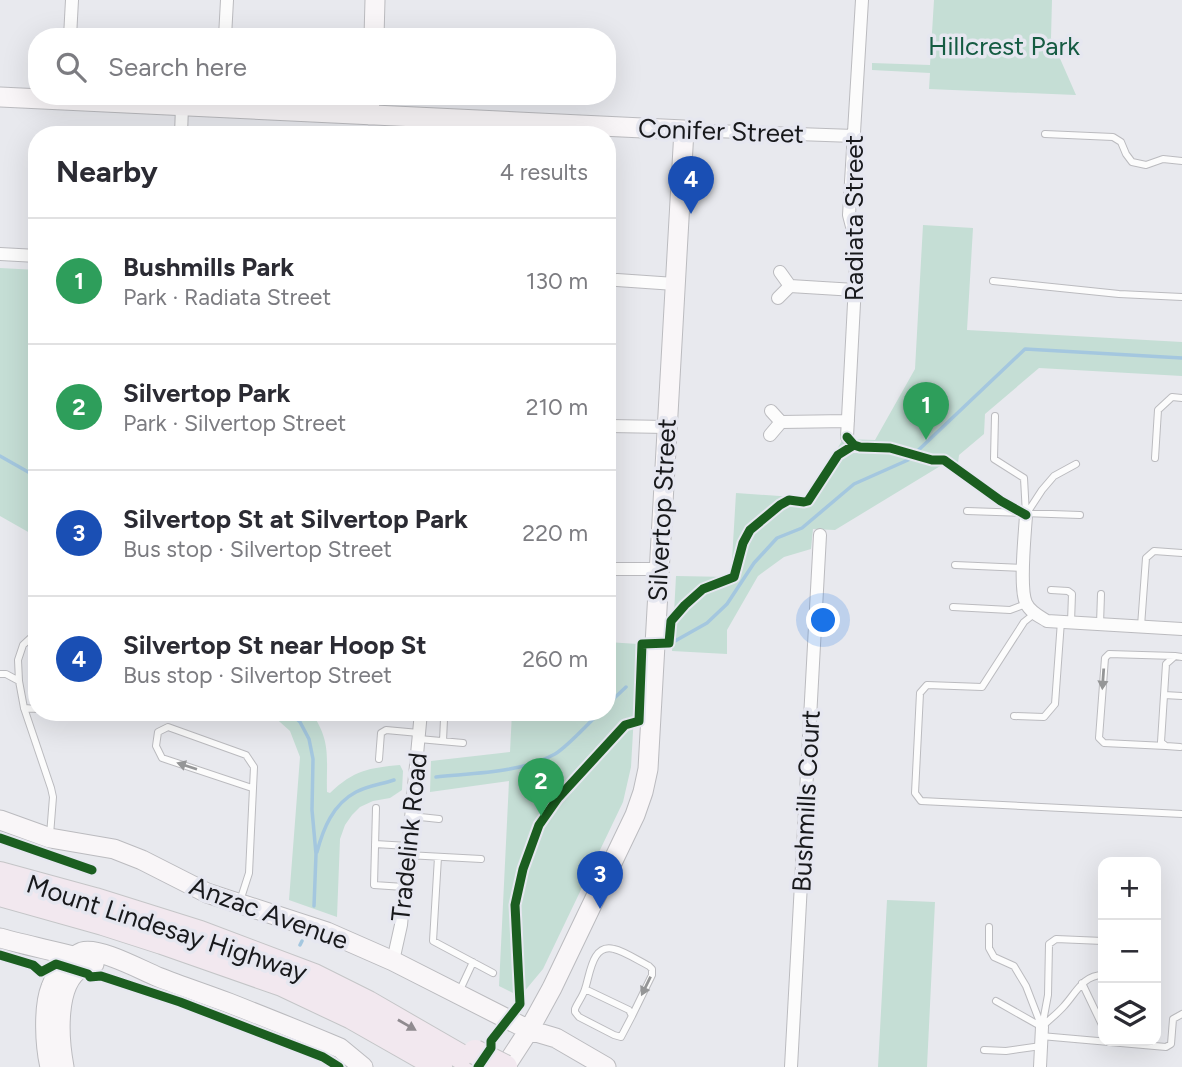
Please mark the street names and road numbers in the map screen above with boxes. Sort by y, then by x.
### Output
street label: Conifer Street [637,112,805,150]
street label: Radiata Street [838,135,870,301]
street label: Silvertop Street [641,417,683,602]
street label: Bushmills Court [785,709,827,893]
street label: Tradelink Road [384,751,434,923]
street label: Mount Lindesay Highway [23,868,312,989]
street label: Anzac Avenue [185,869,353,957]

